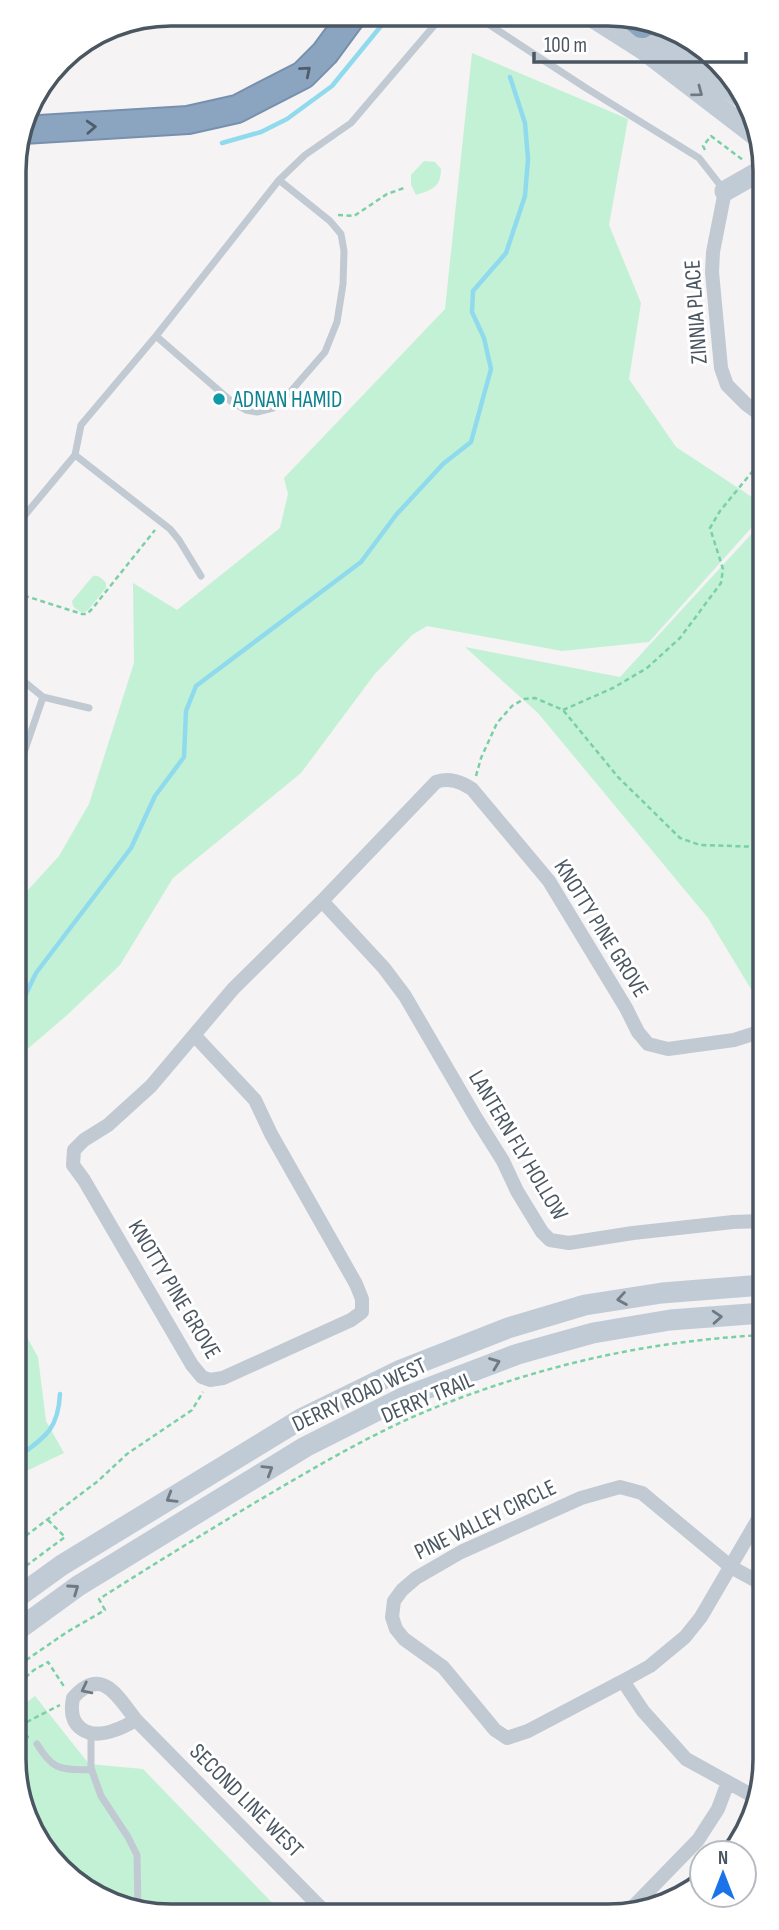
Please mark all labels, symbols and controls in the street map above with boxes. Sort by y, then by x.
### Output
scale bar [534,21,746,65]
text: 100 m [544,33,587,58]
one-way arrow [299,66,311,79]
one-way arrow [690,83,703,96]
one-way arrow [85,120,96,135]
street label: ZINNIA PLACE [678,259,714,365]
place label: ADNAN HAMID [232,386,342,414]
marker: ADNAN HAMID [211,391,227,407]
street label: KNOTTY PINE GROVE [548,854,655,1003]
street label: LANTERN FLY HOLLOW [462,1065,574,1226]
street label: KNOTTY PINE GROVE [122,1215,227,1364]
one-way arrow [616,1291,628,1306]
one-way arrow [712,1310,723,1325]
street label: DERRY ROAD WEST [288,1352,431,1438]
one-way arrow [489,1357,501,1371]
street label: DERRY TRAIL [377,1366,478,1430]
one-way arrow [260,1465,273,1478]
street label: PINE VALLEY CIRCLE [410,1474,561,1566]
one-way arrow [165,1490,178,1503]
one-way arrow [66,1585,79,1597]
one-way arrow [81,1681,94,1695]
street label: SECOND LINE WEST [184,1738,309,1863]
north arrow [688,1839,758,1909]
text: N [718,1847,728,1870]

